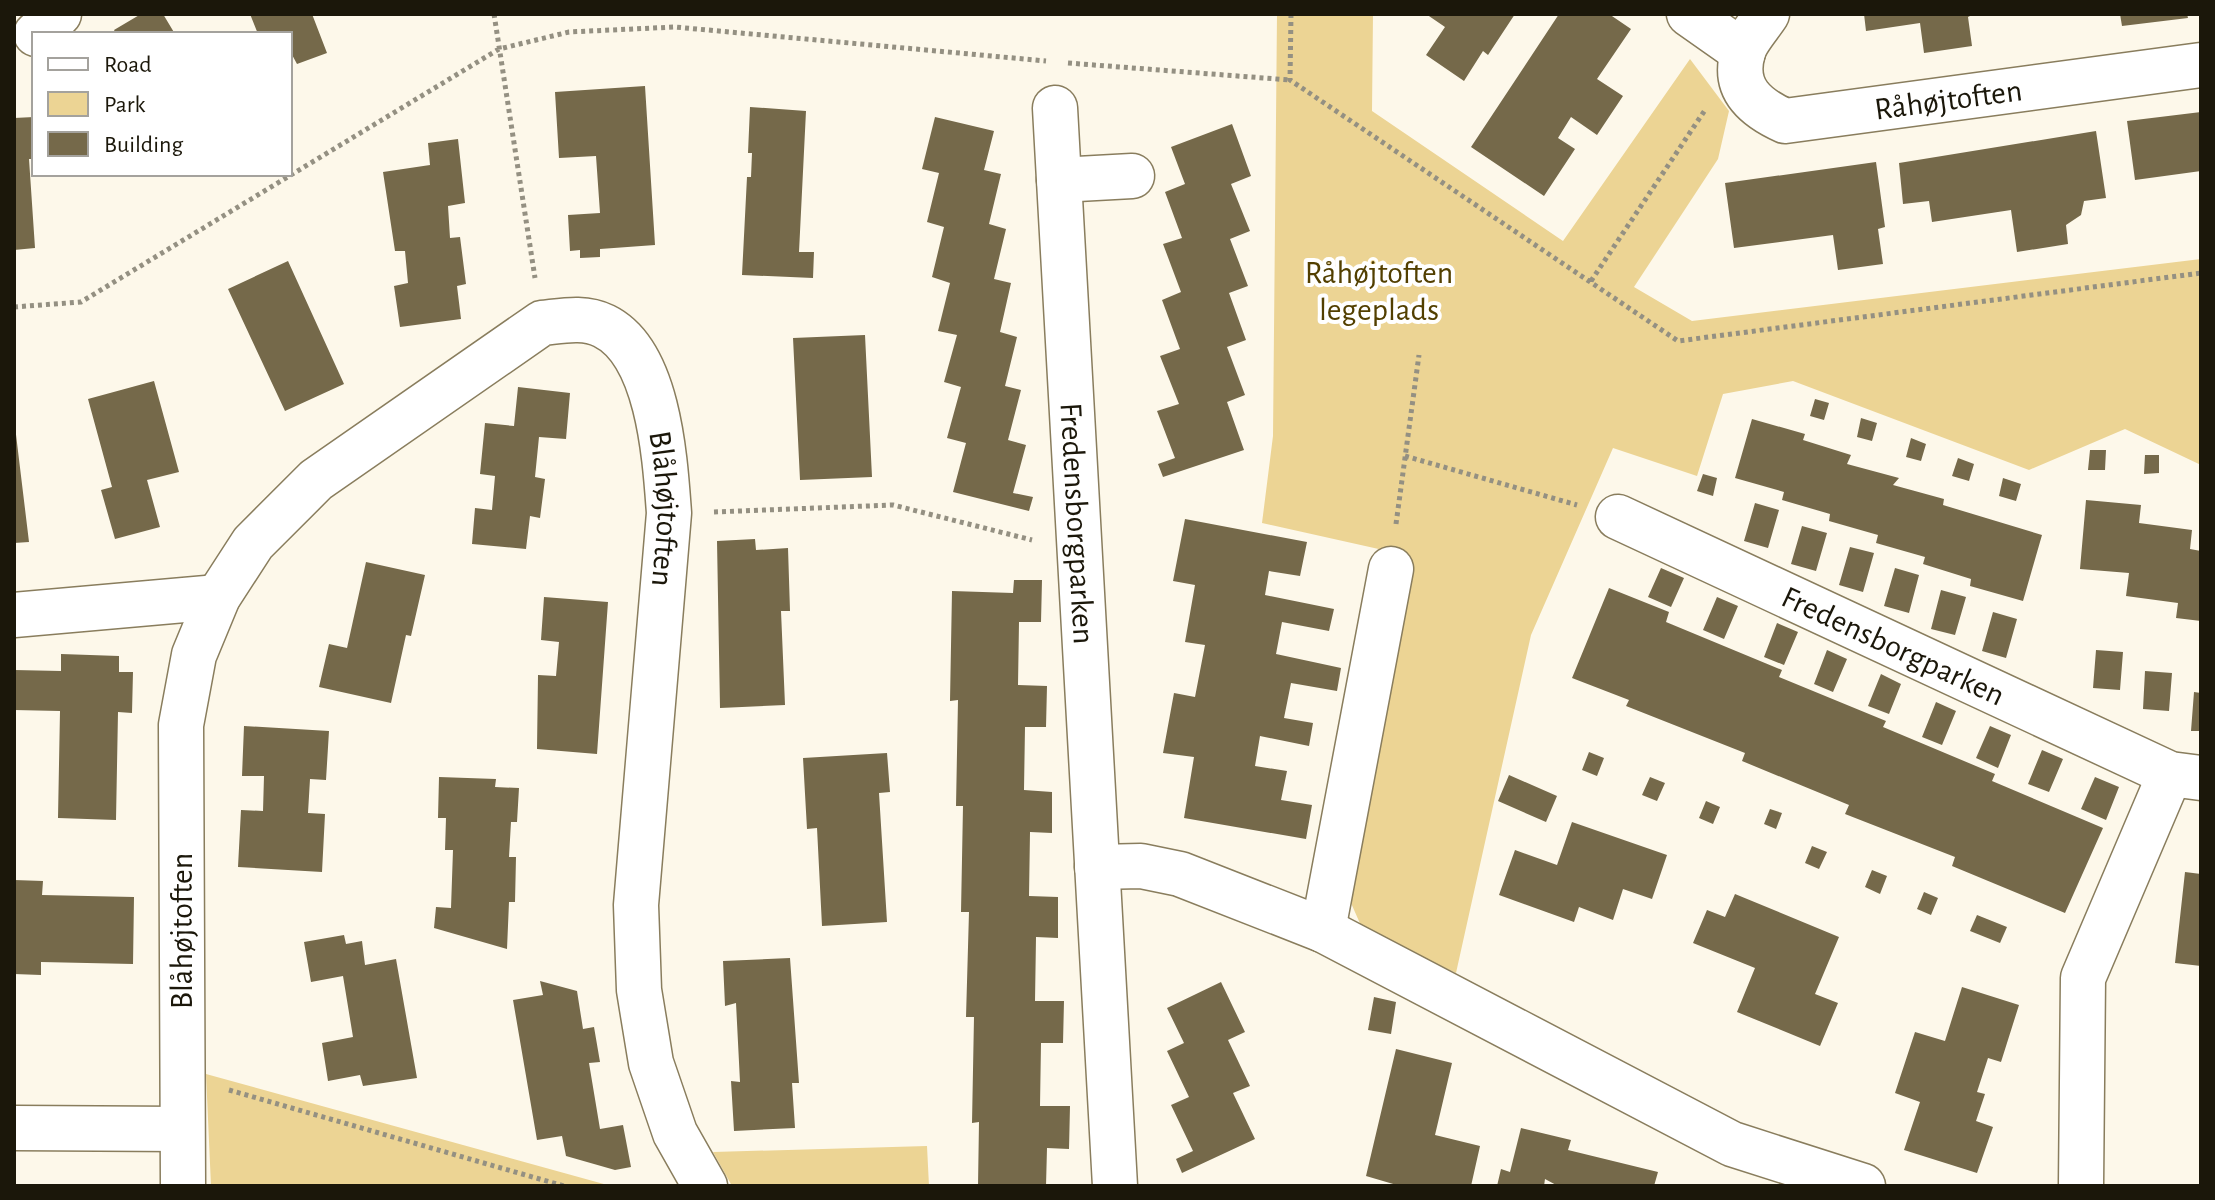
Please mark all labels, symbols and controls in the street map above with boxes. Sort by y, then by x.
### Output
legend [32,32,292,176]
text: Road [104,53,152,77]
street label: Råhøjtoften [1873,74,2024,126]
text: Park [104,93,145,117]
text: Building [104,133,183,157]
park label: Råhøjtoften legeplads [1305,257,1453,326]
street label: Fredensborgparken [1054,402,1100,645]
street label: Blåhøjtoften [643,429,684,588]
street label: Fredensborgparken [1777,581,2010,712]
street label: Blåhøjtoften [166,853,198,1009]

